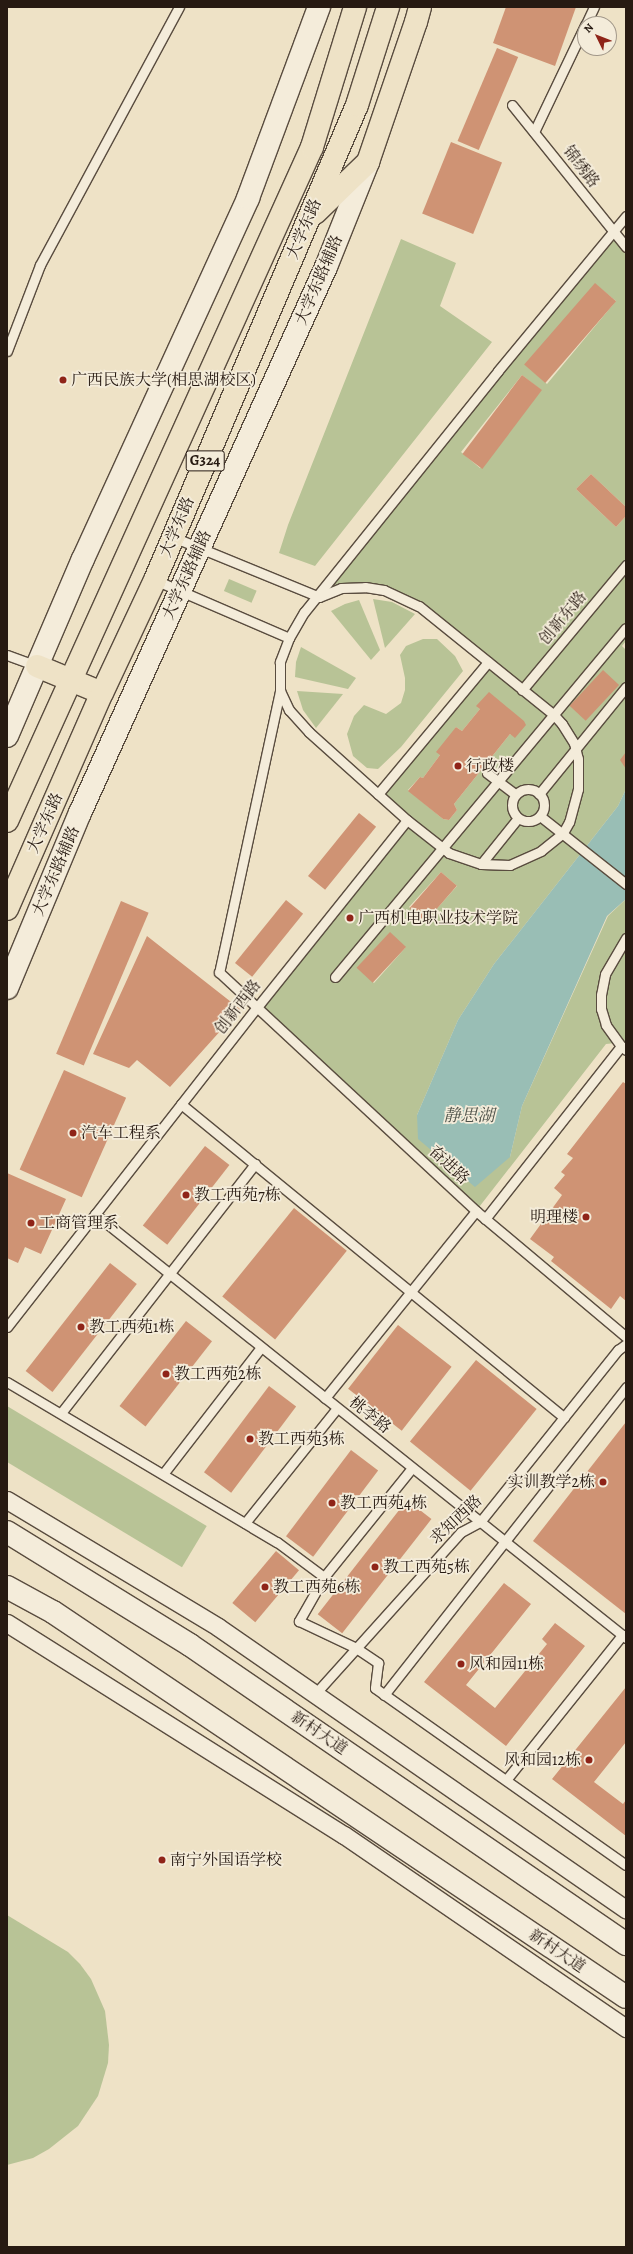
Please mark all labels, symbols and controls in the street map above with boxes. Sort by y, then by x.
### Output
north arrow [577,16,617,56]
text: N [580,20,597,36]
street label: 锦绣路 [559,142,603,192]
street label: 大学东路 [283,196,325,262]
street label: 大学东路辅路 [291,232,347,328]
place label: 广西民族大学(相思湖校区) [71,370,256,390]
marker: 广西民族大学(相思湖校区) [58,375,68,385]
road number: G324 [185,448,225,474]
street label: 大学东路 [156,494,198,560]
street label: 大学东路辅路 [159,527,215,623]
street label: 创新东路 [535,587,591,649]
place label: 行政楼 [466,756,514,776]
marker: 行政楼 [453,761,463,771]
street label: 大学东路 [23,790,67,856]
street label: 大学东路辅路 [28,823,84,919]
place label: 广西机电职业技术学院 [358,908,518,928]
marker: 广西机电职业技术学院 [345,913,355,923]
street label: 创新西路 [211,976,265,1038]
water label: 静思湖 [444,1106,494,1126]
place label: 汽车工程系 [81,1123,161,1143]
marker: 汽车工程系 [68,1128,78,1138]
street label: 奋进路 [425,1142,473,1188]
place label: 教工西苑7栋 [194,1185,281,1205]
marker: 教工西苑7栋 [181,1190,191,1200]
place label: 明理楼 [530,1207,578,1227]
marker: 明理楼 [581,1212,591,1222]
place label: 工商管理系 [39,1213,119,1233]
marker: 工商管理系 [26,1218,36,1228]
place label: 教工西苑1栋 [89,1317,174,1337]
marker: 教工西苑1栋 [76,1322,86,1332]
place label: 教工西苑2栋 [174,1364,262,1384]
marker: 教工西苑2栋 [161,1369,171,1379]
street label: 桃李路 [345,1392,395,1438]
place label: 教工西苑3栋 [258,1429,345,1449]
marker: 教工西苑3栋 [245,1434,255,1444]
place label: 实训教学2栋 [507,1472,595,1492]
marker: 实训教学2栋 [598,1477,608,1487]
street label: 求知西路 [426,1491,486,1549]
place label: 教工西苑4栋 [340,1493,427,1513]
marker: 教工西苑4栋 [327,1498,337,1508]
place label: 教工西苑5栋 [383,1557,470,1577]
marker: 教工西苑5栋 [370,1562,380,1572]
place label: 教工西苑6栋 [273,1577,360,1597]
marker: 教工西苑6栋 [260,1582,270,1592]
place label: 风和园11栋 [469,1654,544,1674]
marker: 风和园11栋 [456,1659,466,1669]
street label: 新村大道 [287,1707,351,1759]
place label: 风和园12栋 [504,1750,581,1770]
marker: 风和园12栋 [584,1755,594,1765]
place label: 南宁外国语学校 [170,1850,282,1870]
marker: 南宁外国语学校 [157,1855,167,1865]
street label: 新村大道 [525,1925,589,1977]

